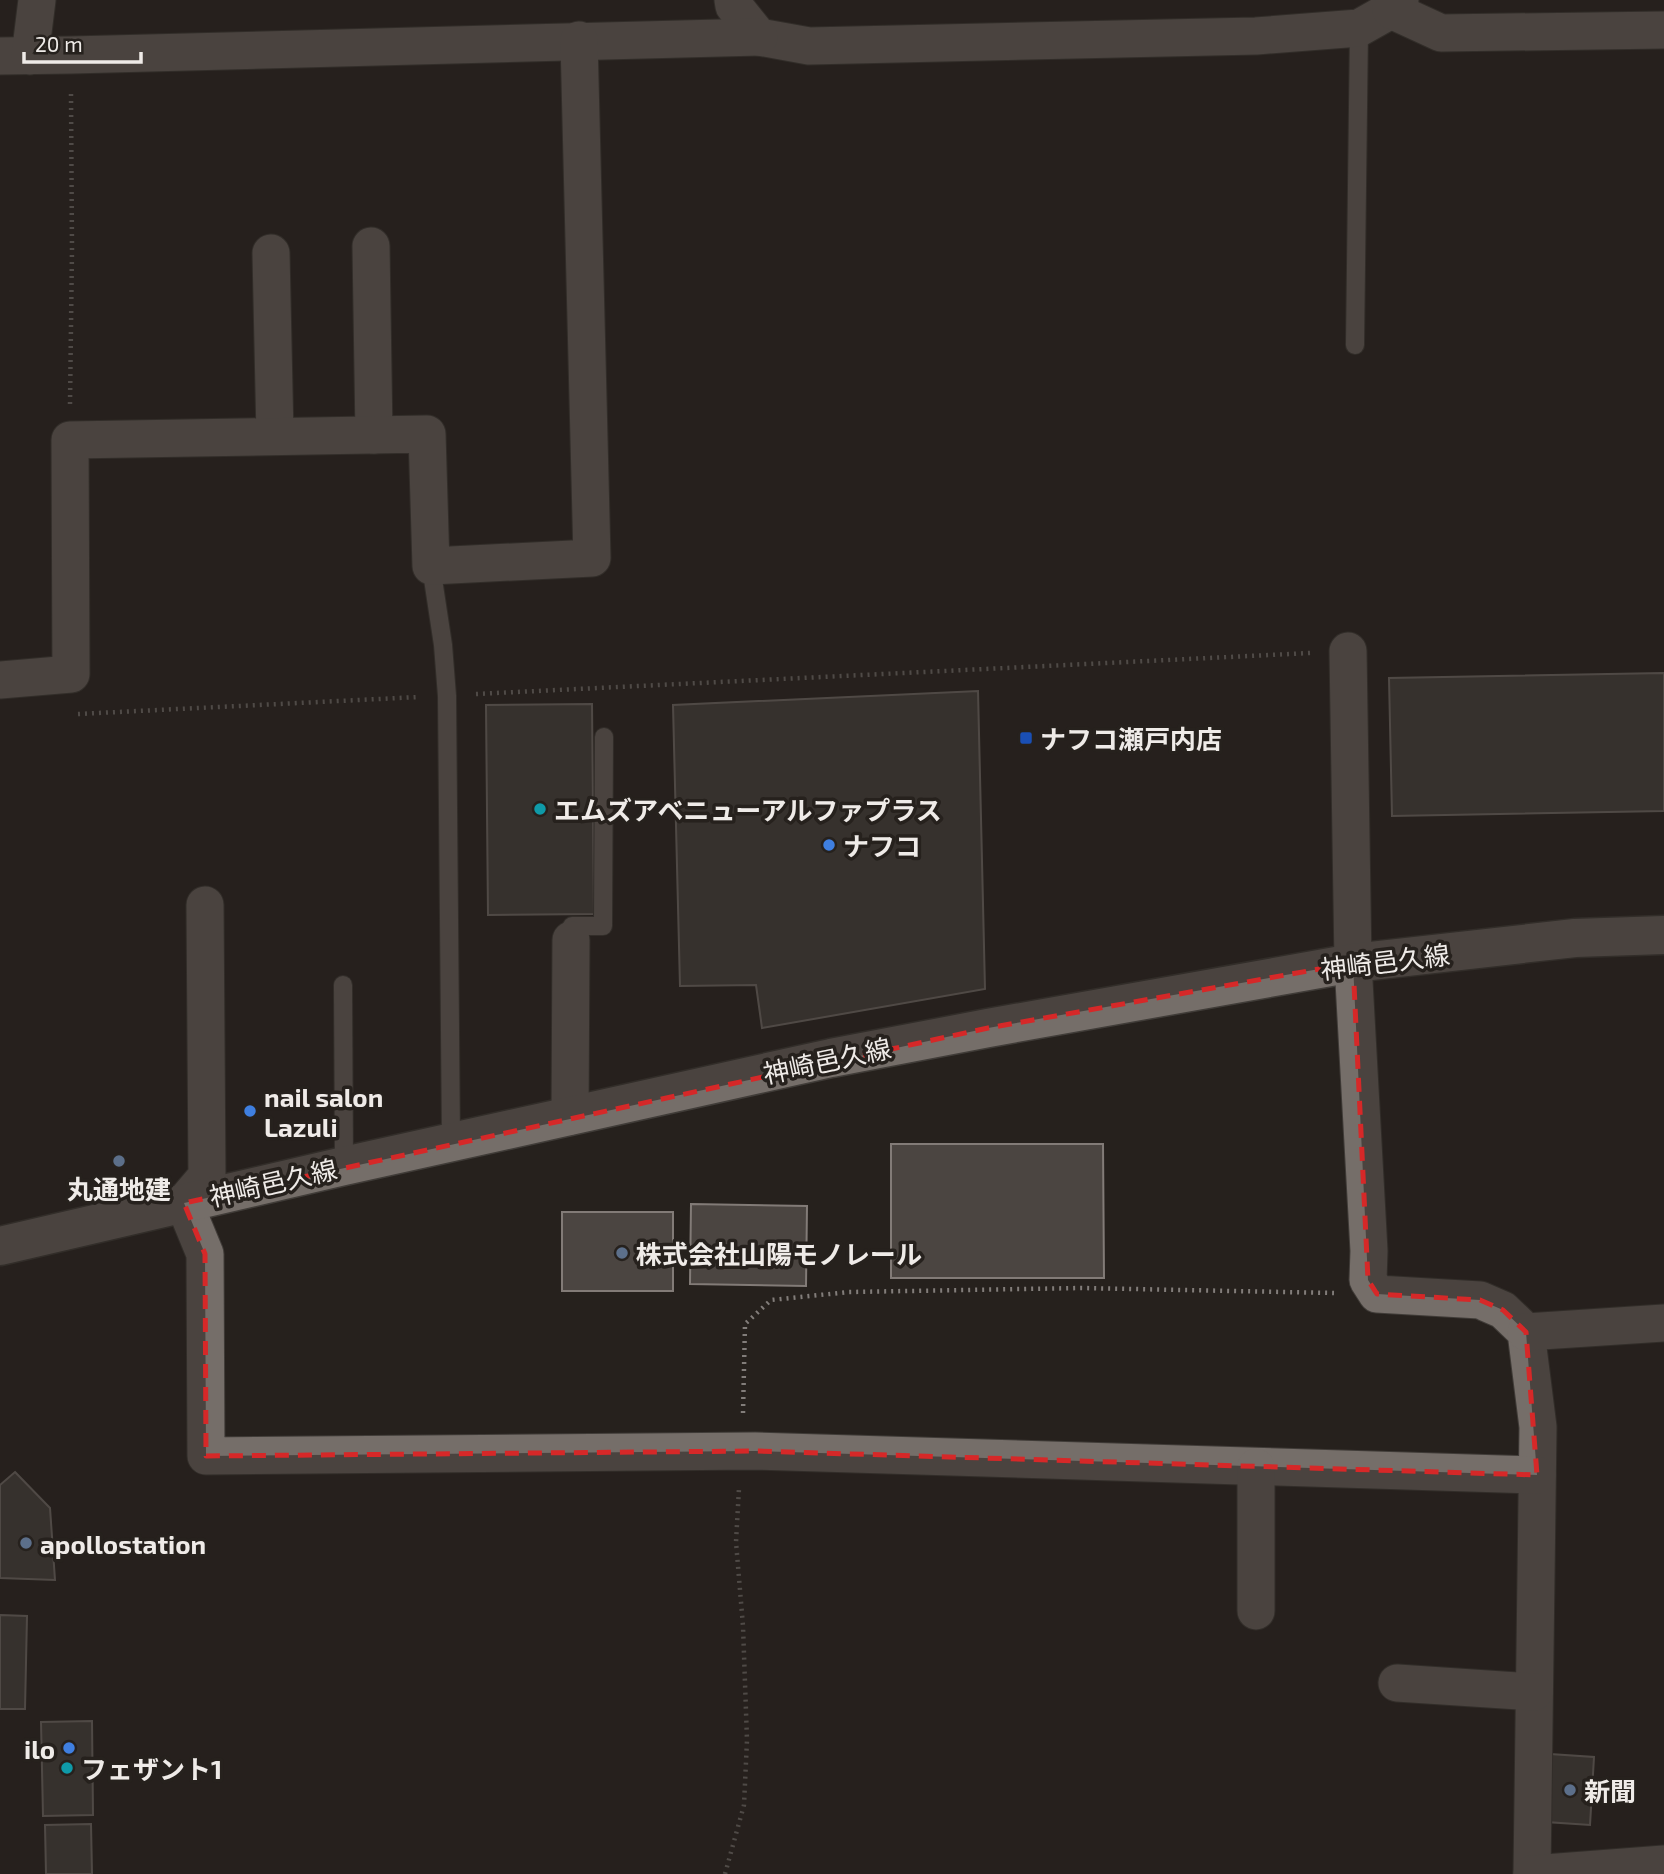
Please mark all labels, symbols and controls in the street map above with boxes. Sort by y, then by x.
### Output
scale bar [24,21,142,65]
text: 20 m [35,31,83,56]
place label: ナフコ瀬戸内店 [1040,723,1222,754]
marker: ナフコ瀬戸内店 [1018,730,1034,746]
place label: エムズアベニューアルファプラス [554,794,942,825]
marker: エムズアベニューアルファプラス [532,801,548,817]
place label: ナフコ [843,830,921,861]
marker: ナフコ [821,837,837,853]
street label: 神崎邑久線 [1319,938,1451,984]
street label: 神崎邑久線 [760,1031,894,1089]
place label: nail salon Lazuli [264,1081,383,1142]
marker: nail salon Lazuli [242,1103,258,1119]
street label: 神崎邑久線 [206,1152,340,1212]
marker: 丸通地建 [111,1153,127,1169]
place label: 丸通地建 [67,1173,171,1204]
place label: 株式会社山陽モノレール [636,1238,922,1269]
marker: 株式会社山陽モノレール [614,1245,630,1261]
place label: apollostation [40,1528,206,1559]
marker: apollostation [18,1535,34,1551]
place label: ilo [24,1733,55,1764]
marker: ilo [61,1740,77,1756]
place label: フェザント1 [81,1753,222,1784]
marker: フェザント1 [59,1760,75,1776]
place label: 新聞 [1584,1775,1636,1806]
marker: 新聞 [1562,1782,1578,1798]

